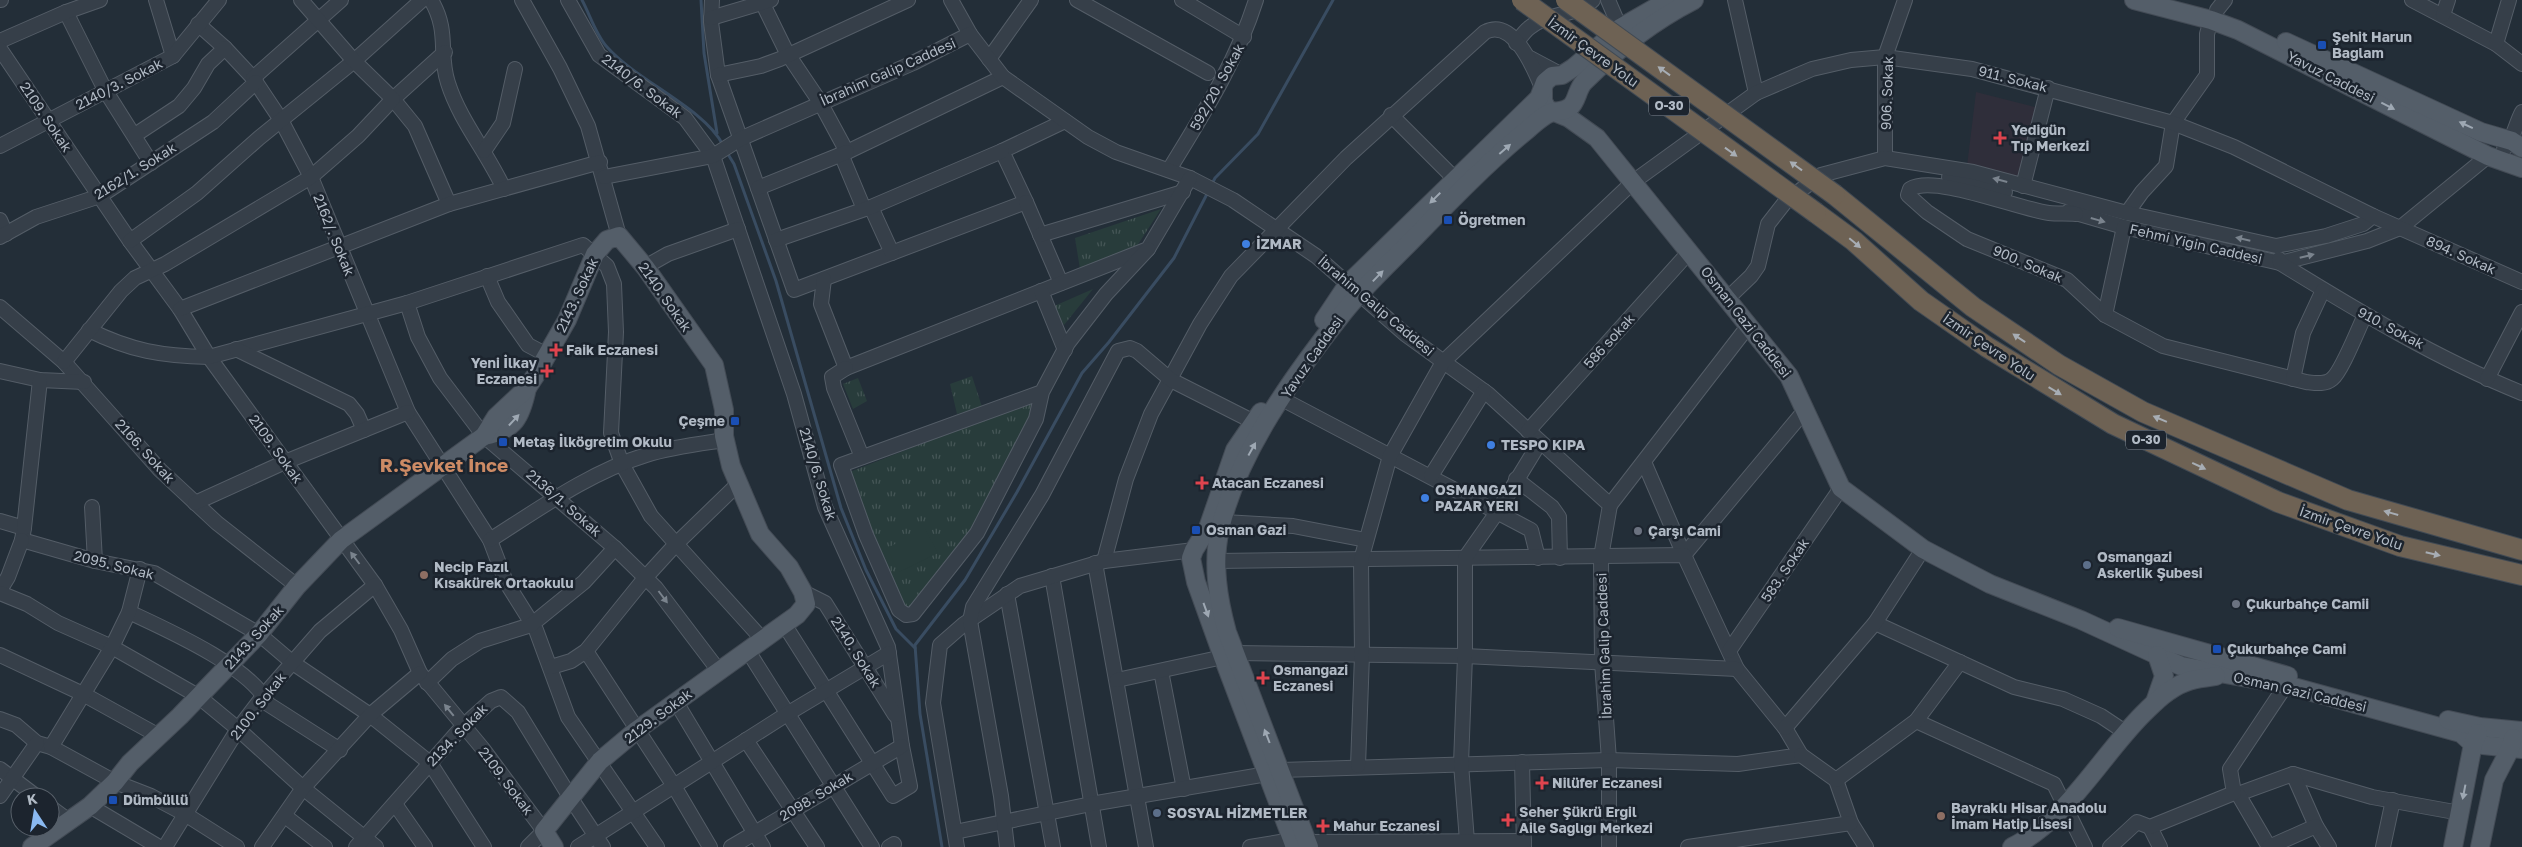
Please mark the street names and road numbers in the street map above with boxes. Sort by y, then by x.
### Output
street label: İzmir Çevre Yolu [1545,13,1642,90]
street label: İbrahim Galip Caddesi [817,34,958,109]
street label: 592/20. Sokak [1186,40,1248,133]
street label: Yavuz Caddesi [2284,47,2378,106]
street label: 2140/6. Sokak [599,50,686,121]
street label: 2140/3. Sokak [72,54,165,113]
street label: 906. Sokak [1877,55,1896,130]
street label: 911. Sokak [1977,62,2050,95]
street label: 2109. Sokak [17,79,76,155]
road number: O-30 [1649,96,1689,115]
street label: 2162/1. Sokak [91,139,179,203]
street label: 2162/. Sokak [310,191,359,278]
street label: Fehmi Yiğin Caddesi [2128,220,2264,267]
street label: 894. Sokak [2424,232,2499,277]
street label: 900. Sokak [1991,241,2066,286]
street label: İbrahim Galip Caddesi [1315,252,1438,359]
street label: 2143. Sokak [552,255,601,335]
street label: 2140. Sokak [635,259,696,335]
street label: Osman Gazi Caddesi [1698,263,1795,381]
street label: 910. Sokak [2355,303,2427,352]
street label: İzmir Çevre Yolu [1940,309,2039,384]
street label: 586 sokak [1580,310,1638,372]
street label: Yavuz Caddesi [1277,312,1346,401]
street label: 2109. Sokak [246,411,307,486]
street label: 2166. Sokak [112,415,179,486]
street label: 2140/6. Sokak [796,425,841,522]
road number: O-30 [2126,430,2166,450]
street label: 2136/1. Sokak [523,465,605,540]
street label: İzmir Çevre Yolu [2297,502,2405,553]
street label: 583. Sokak [1757,534,1812,605]
street label: 2095. Sokak [72,546,156,583]
street label: İbrahim Galip Caddesi [1592,572,1615,720]
street label: 2143. Sokak [220,601,287,672]
street label: 2140. Sokak [828,613,885,691]
street label: Osman Gazi Caddesi [2232,668,2368,715]
street label: 2100. Sokak [226,669,289,743]
street label: 2129. Sokak [621,685,695,747]
street label: 2134. Sokak [423,700,491,769]
street label: 2109. Sokak [475,743,538,818]
street label: 2098. Sokak [776,767,856,824]

